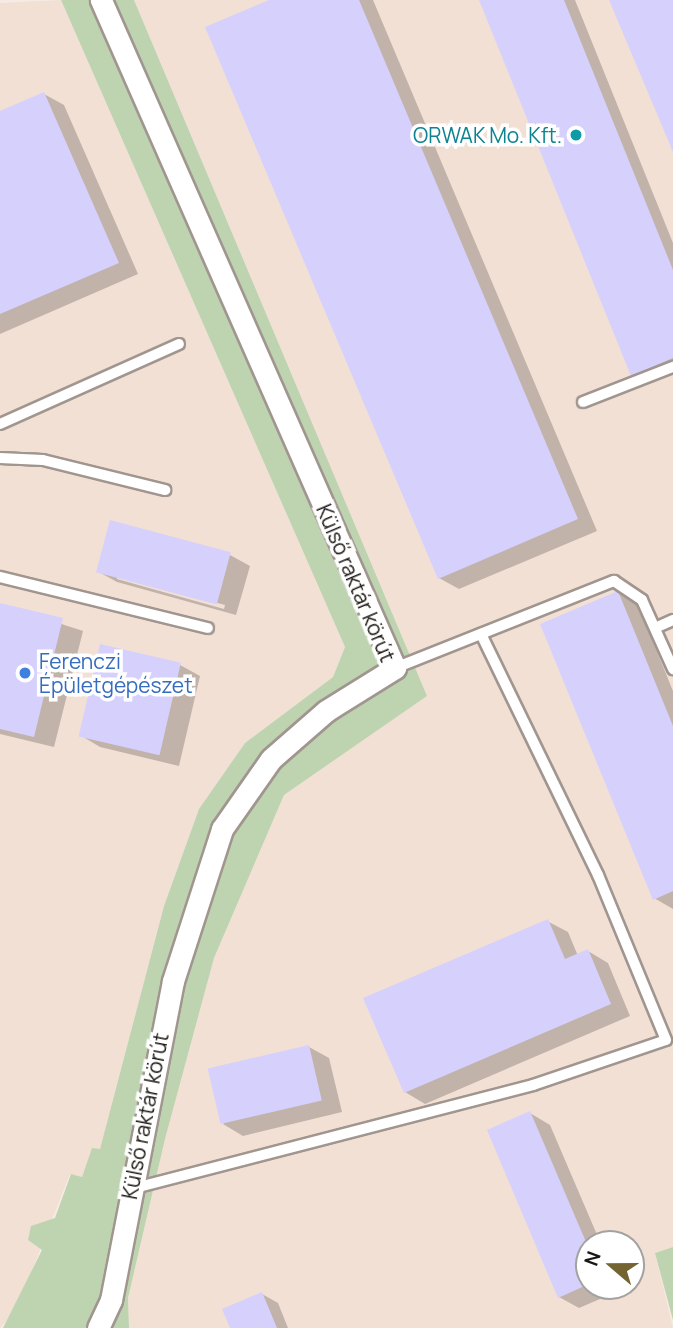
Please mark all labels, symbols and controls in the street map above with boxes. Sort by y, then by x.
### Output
place label: ORWAK Mo. Kft. [413,122,562,148]
marker: ORWAK Mo. Kft. [568,127,584,143]
street label: Külső raktár körút [311,500,401,666]
place label: Ferenczi Épületgépészet [39,648,193,698]
marker: Ferenczi Épületgépészet [17,665,33,681]
street label: Külső raktár körút [117,1031,173,1201]
north arrow [575,1230,645,1300]
text: N [578,1248,607,1269]

